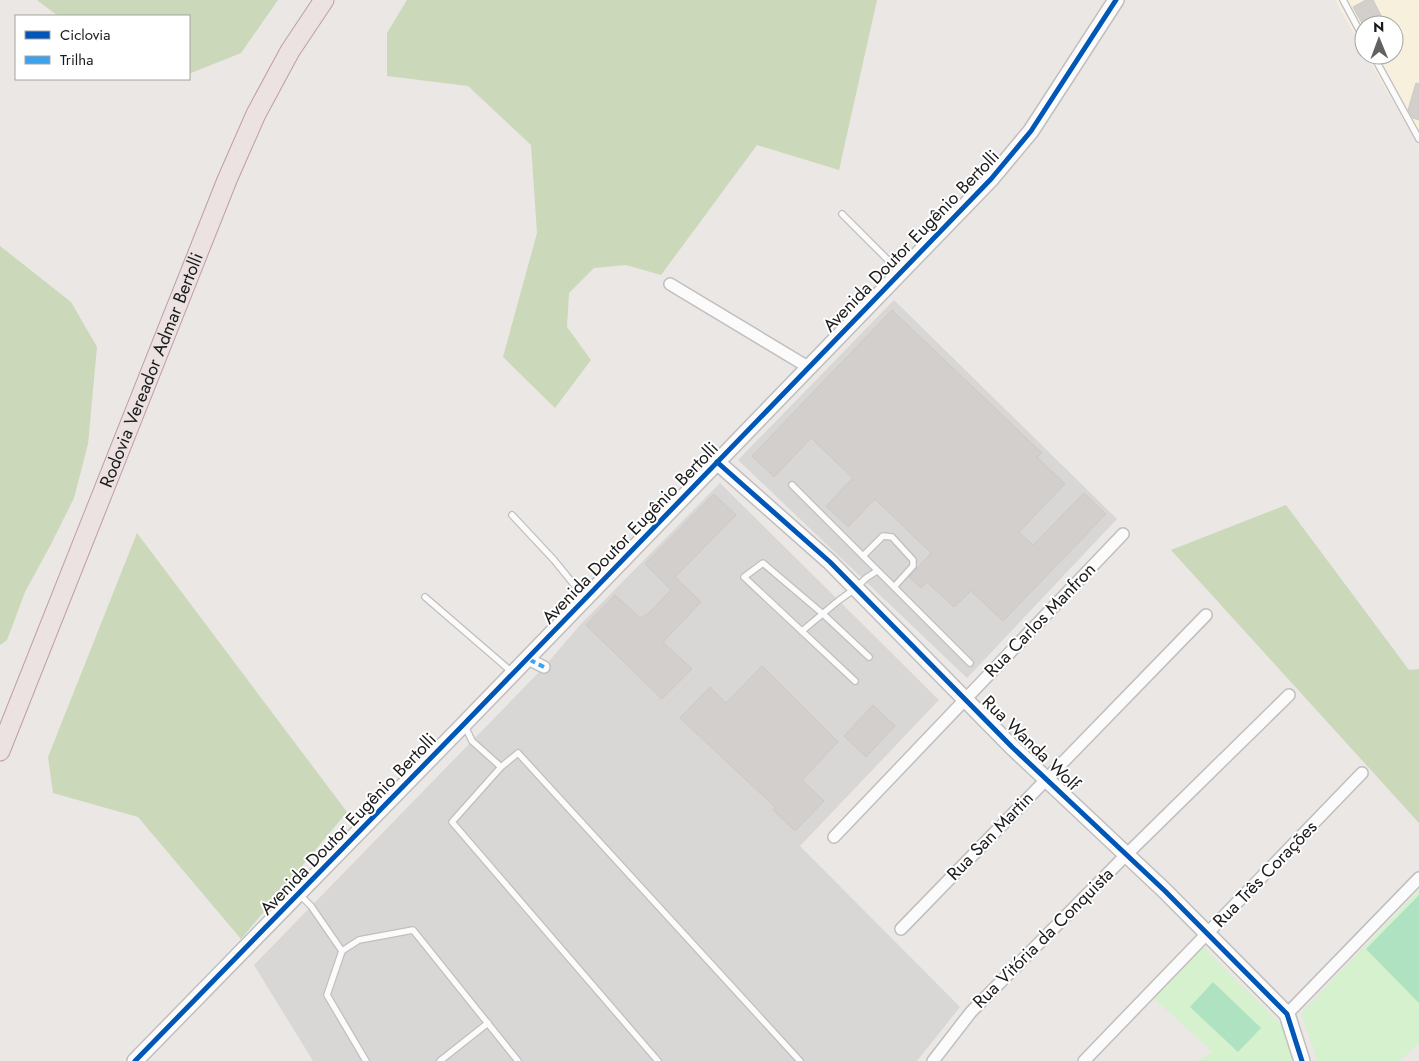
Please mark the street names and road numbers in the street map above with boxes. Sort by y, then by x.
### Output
street label: Avenida Doutor Eugênio Bertolli [817,144,1005,338]
street label: Rodovia Vereador Admar Bertolli [93,249,210,491]
street label: Avenida Doutor Eugênio Bertolli [536,436,724,630]
street label: Rua Carlos Manfron [978,557,1102,683]
street label: Rua Wanda Wolf [976,689,1087,797]
street label: Avenida Doutor Eugênio Bertolli [254,727,442,921]
street label: Rua San Martin [941,786,1039,886]
street label: Rua Três Corações [1207,815,1323,933]
street label: Rua Vitória da Conquista [967,862,1119,1014]

